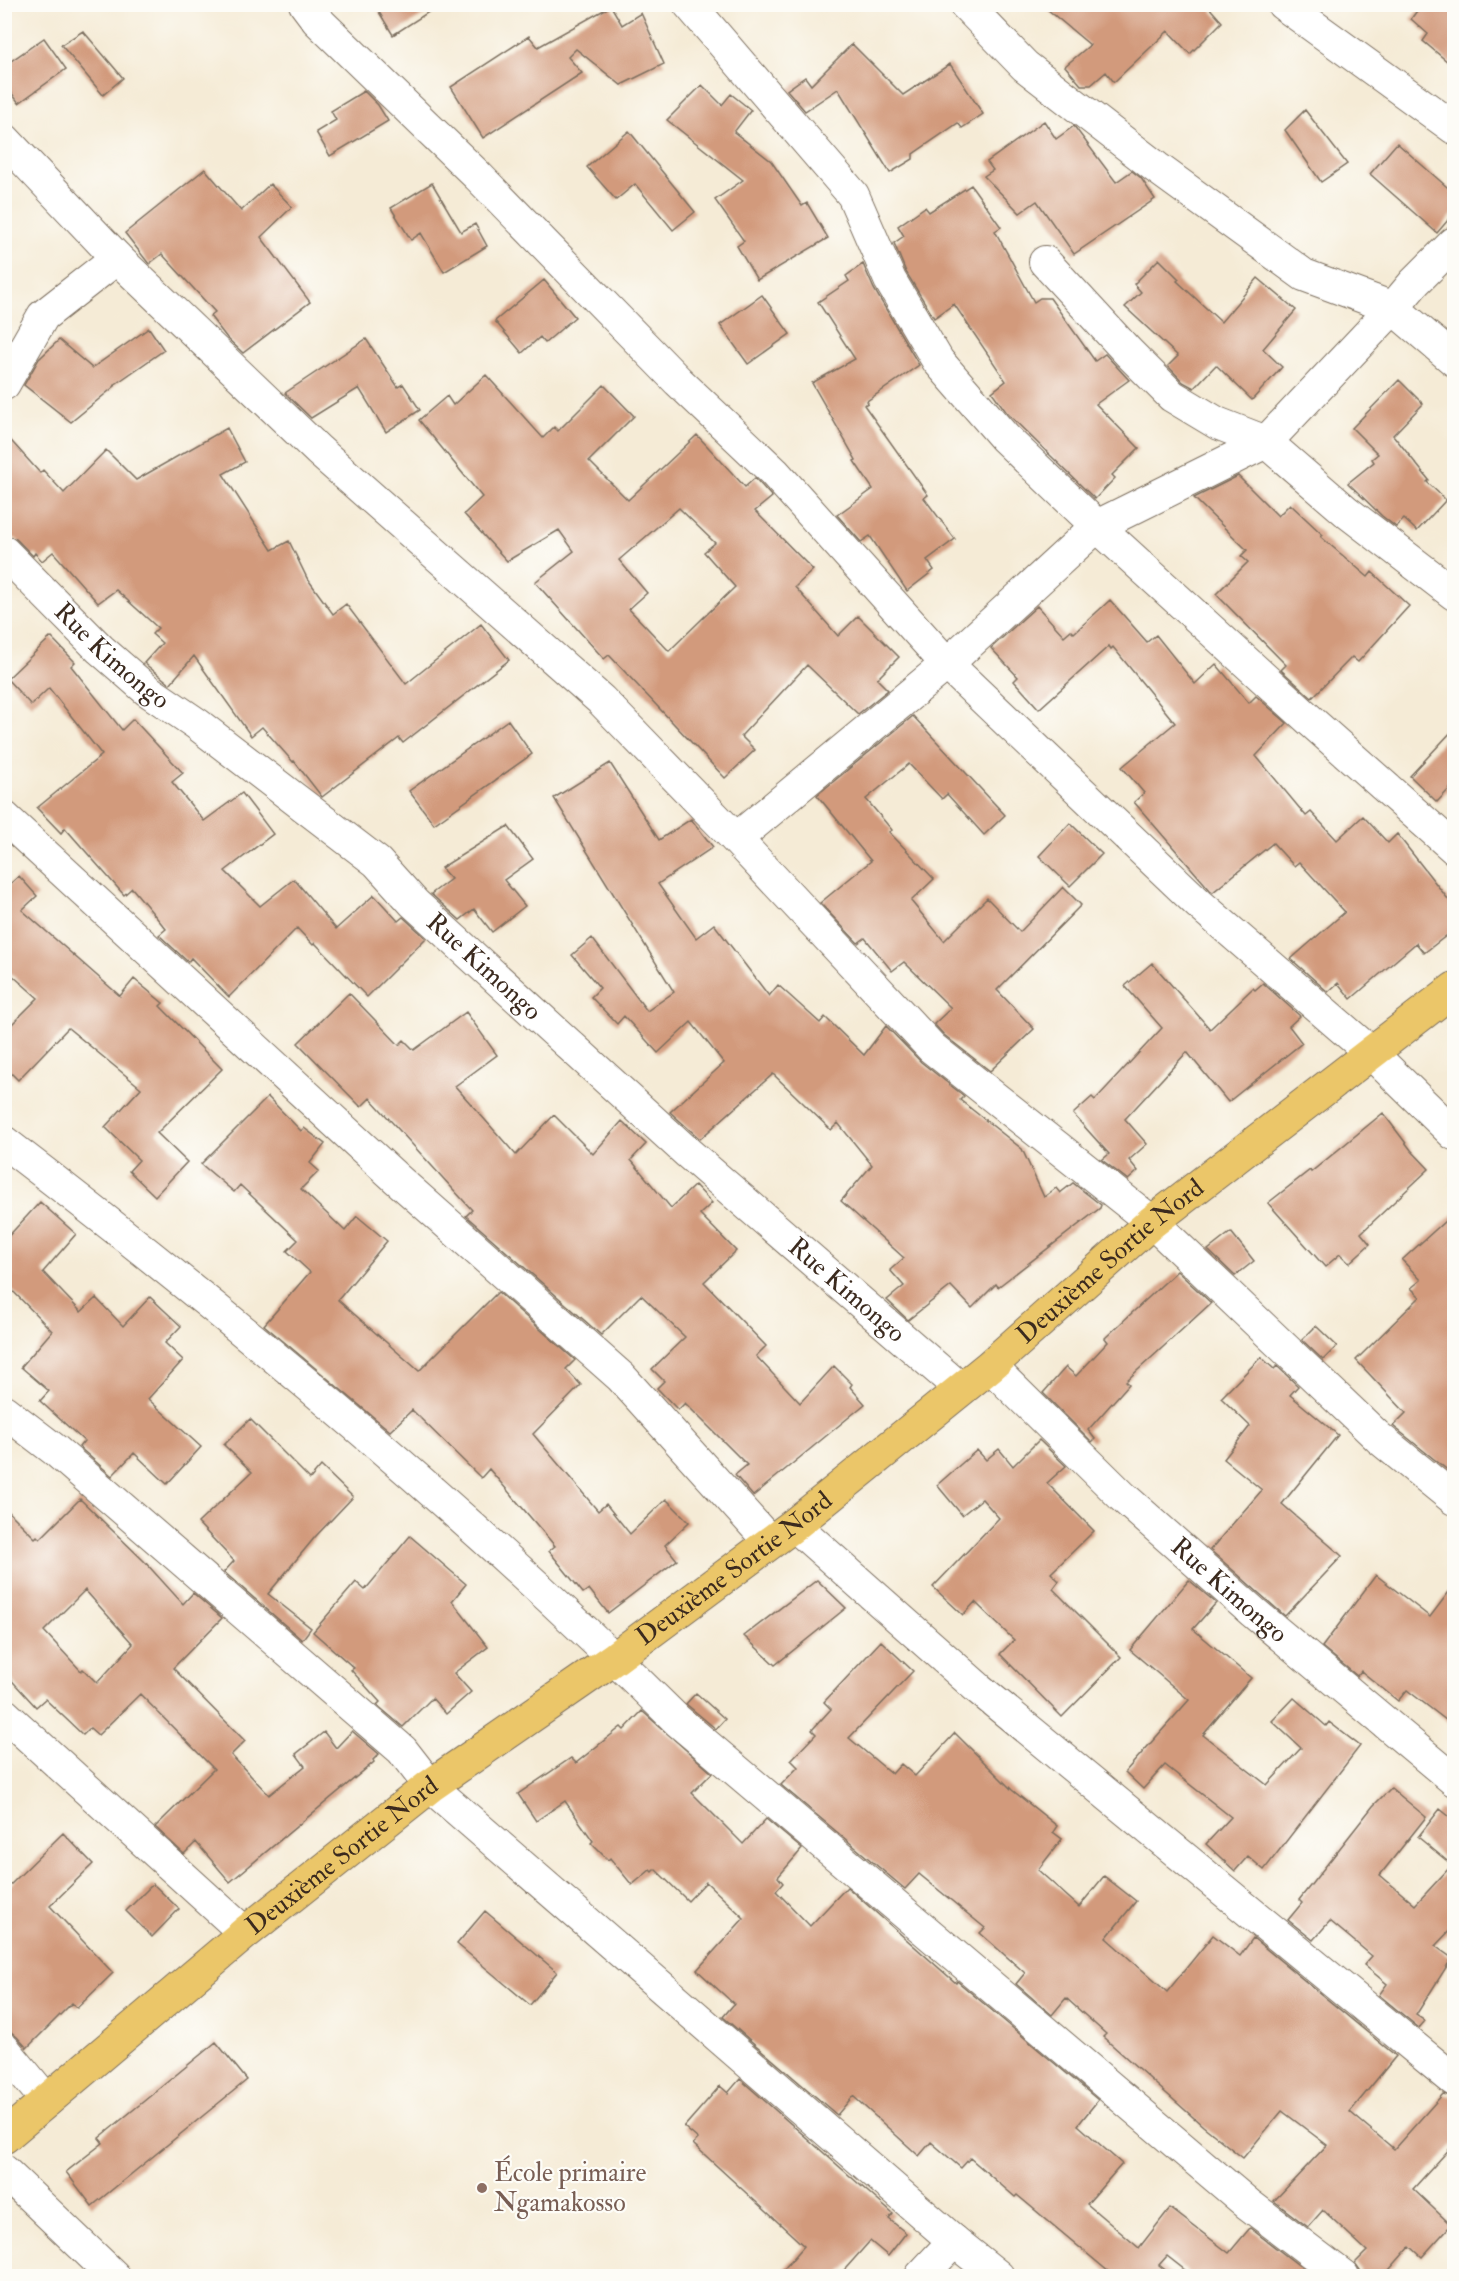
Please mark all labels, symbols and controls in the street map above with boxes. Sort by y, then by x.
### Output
street label: Rue Kimongo [47,596,175,716]
street label: Rue Kimongo [420,906,548,1027]
street label: Deuxième Sortie Nord [1010,1172,1211,1351]
street label: Rue Kimongo [782,1231,912,1350]
street label: Deuxième Sortie Nord [630,1484,839,1653]
street label: Rue Kimongo [1164,1531,1294,1650]
street label: Deuxième Sortie Nord [240,1769,445,1942]
place label: École primaire Ngamakosso [494,2155,646,2219]
marker: École primaire Ngamakosso [475,2181,489,2195]

